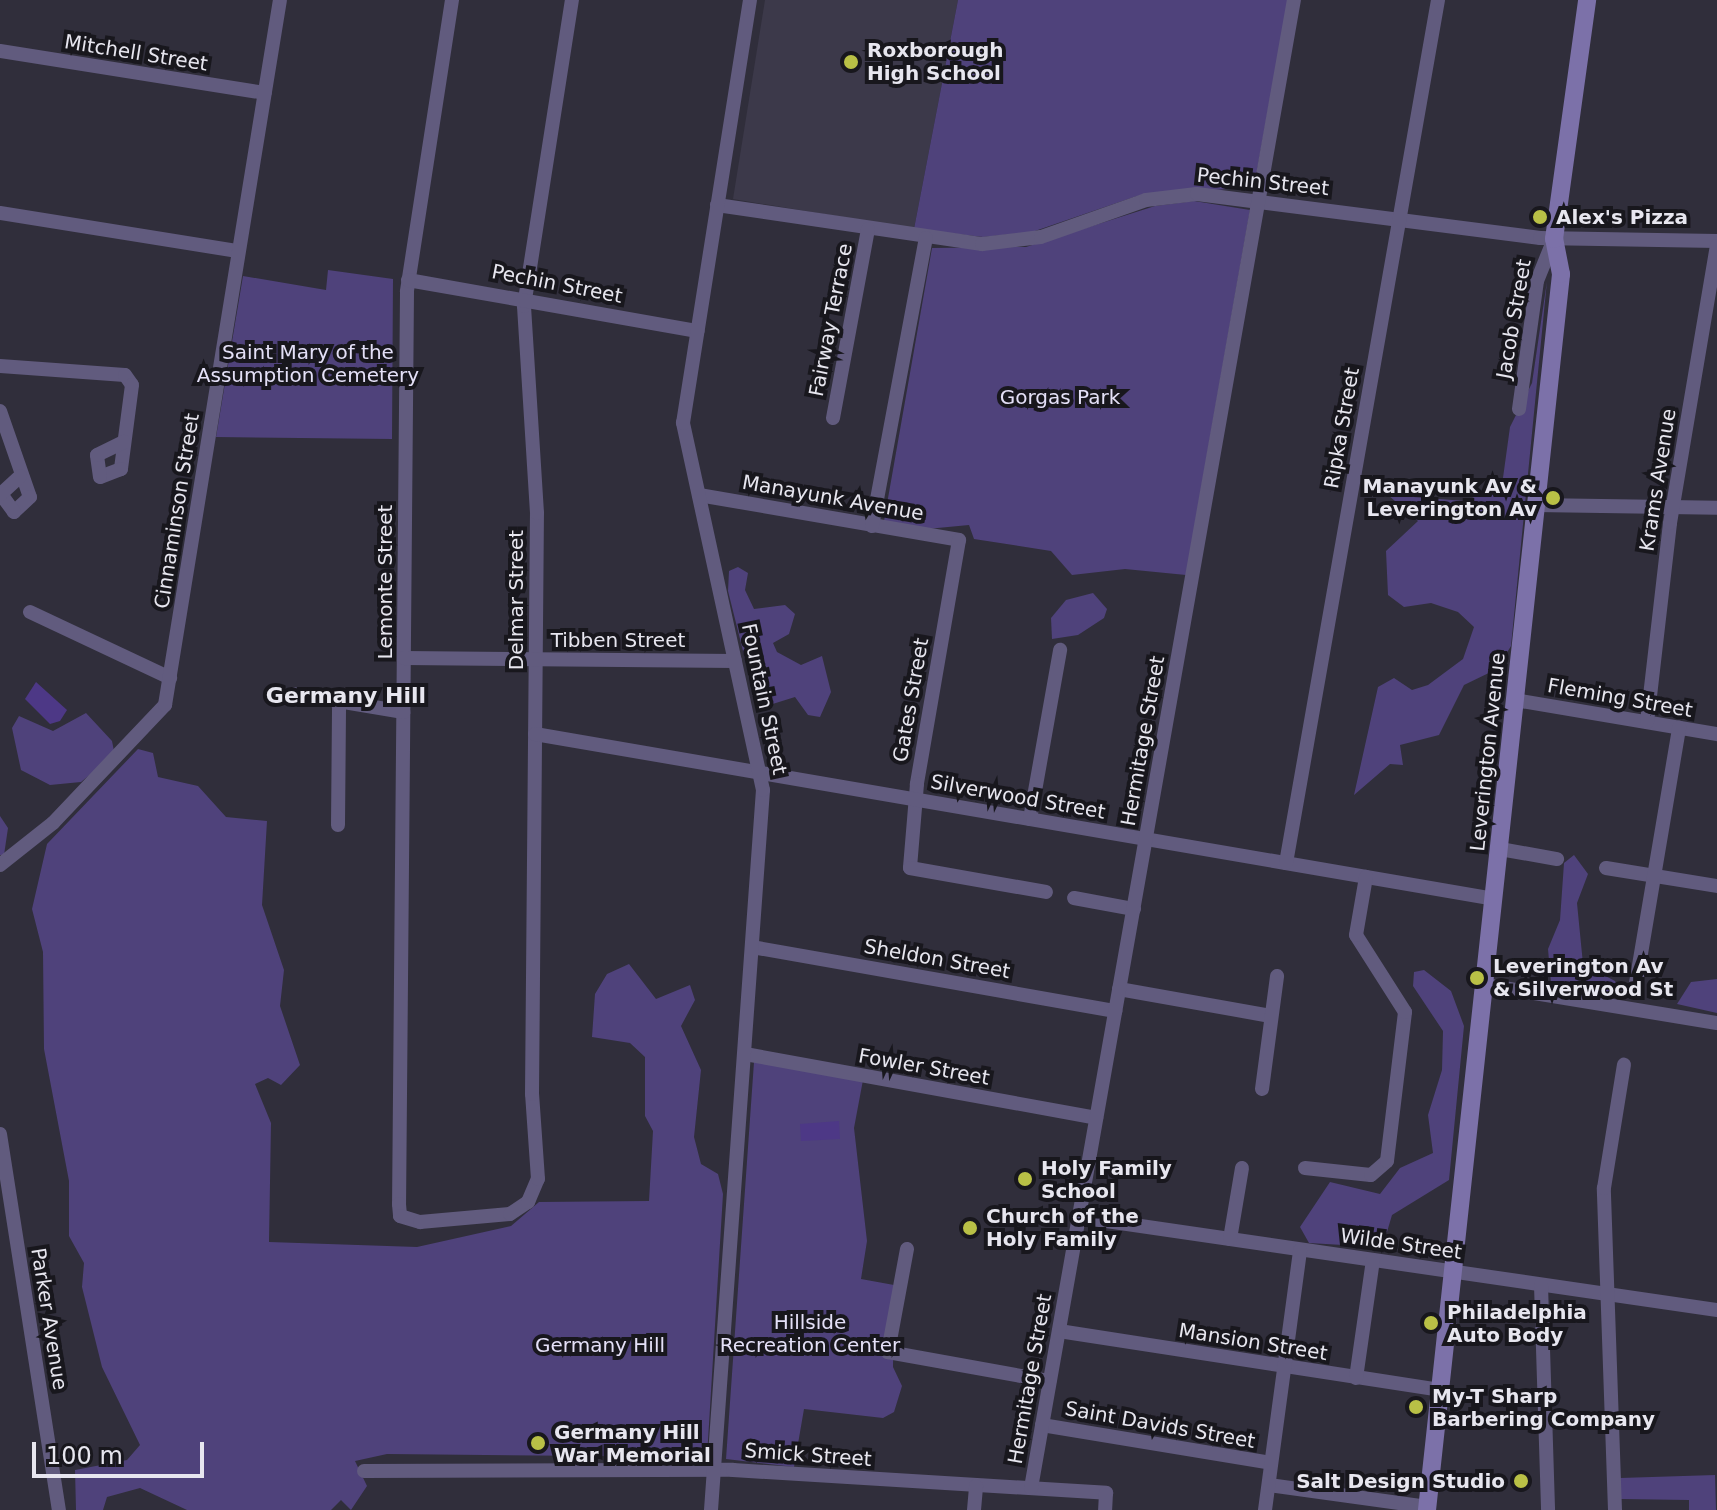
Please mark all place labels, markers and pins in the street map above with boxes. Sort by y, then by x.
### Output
place label: Roxborough High School [867,38,1003,85]
marker: Roxborough High School [842,53,860,71]
place label: Alex's Pizza [1556,205,1688,229]
marker: Alex's Pizza [1531,208,1549,226]
place label: Manayunk Av & Leverington Av [1362,474,1537,521]
marker: Manayunk Av & Leverington Av [1544,489,1562,507]
place label: Leverington Av & Silverwood St [1493,954,1673,1001]
marker: Leverington Av & Silverwood St [1468,969,1486,987]
place label: Holy Family School [1041,1156,1172,1203]
marker: Holy Family School [1016,1170,1034,1188]
place label: Church of the Holy Family [986,1204,1139,1251]
marker: Church of the Holy Family [961,1219,979,1237]
place label: Philadelphia Auto Body [1447,1300,1587,1347]
marker: Philadelphia Auto Body [1422,1314,1440,1332]
place label: My-T Sharp Barbering Company [1432,1384,1655,1431]
marker: My-T Sharp Barbering Company [1407,1398,1425,1416]
place label: Germany Hill War Memorial [554,1420,711,1467]
marker: Germany Hill War Memorial [529,1434,547,1452]
place label: Salt Design Studio [1296,1469,1505,1493]
marker: Salt Design Studio [1512,1472,1530,1490]

